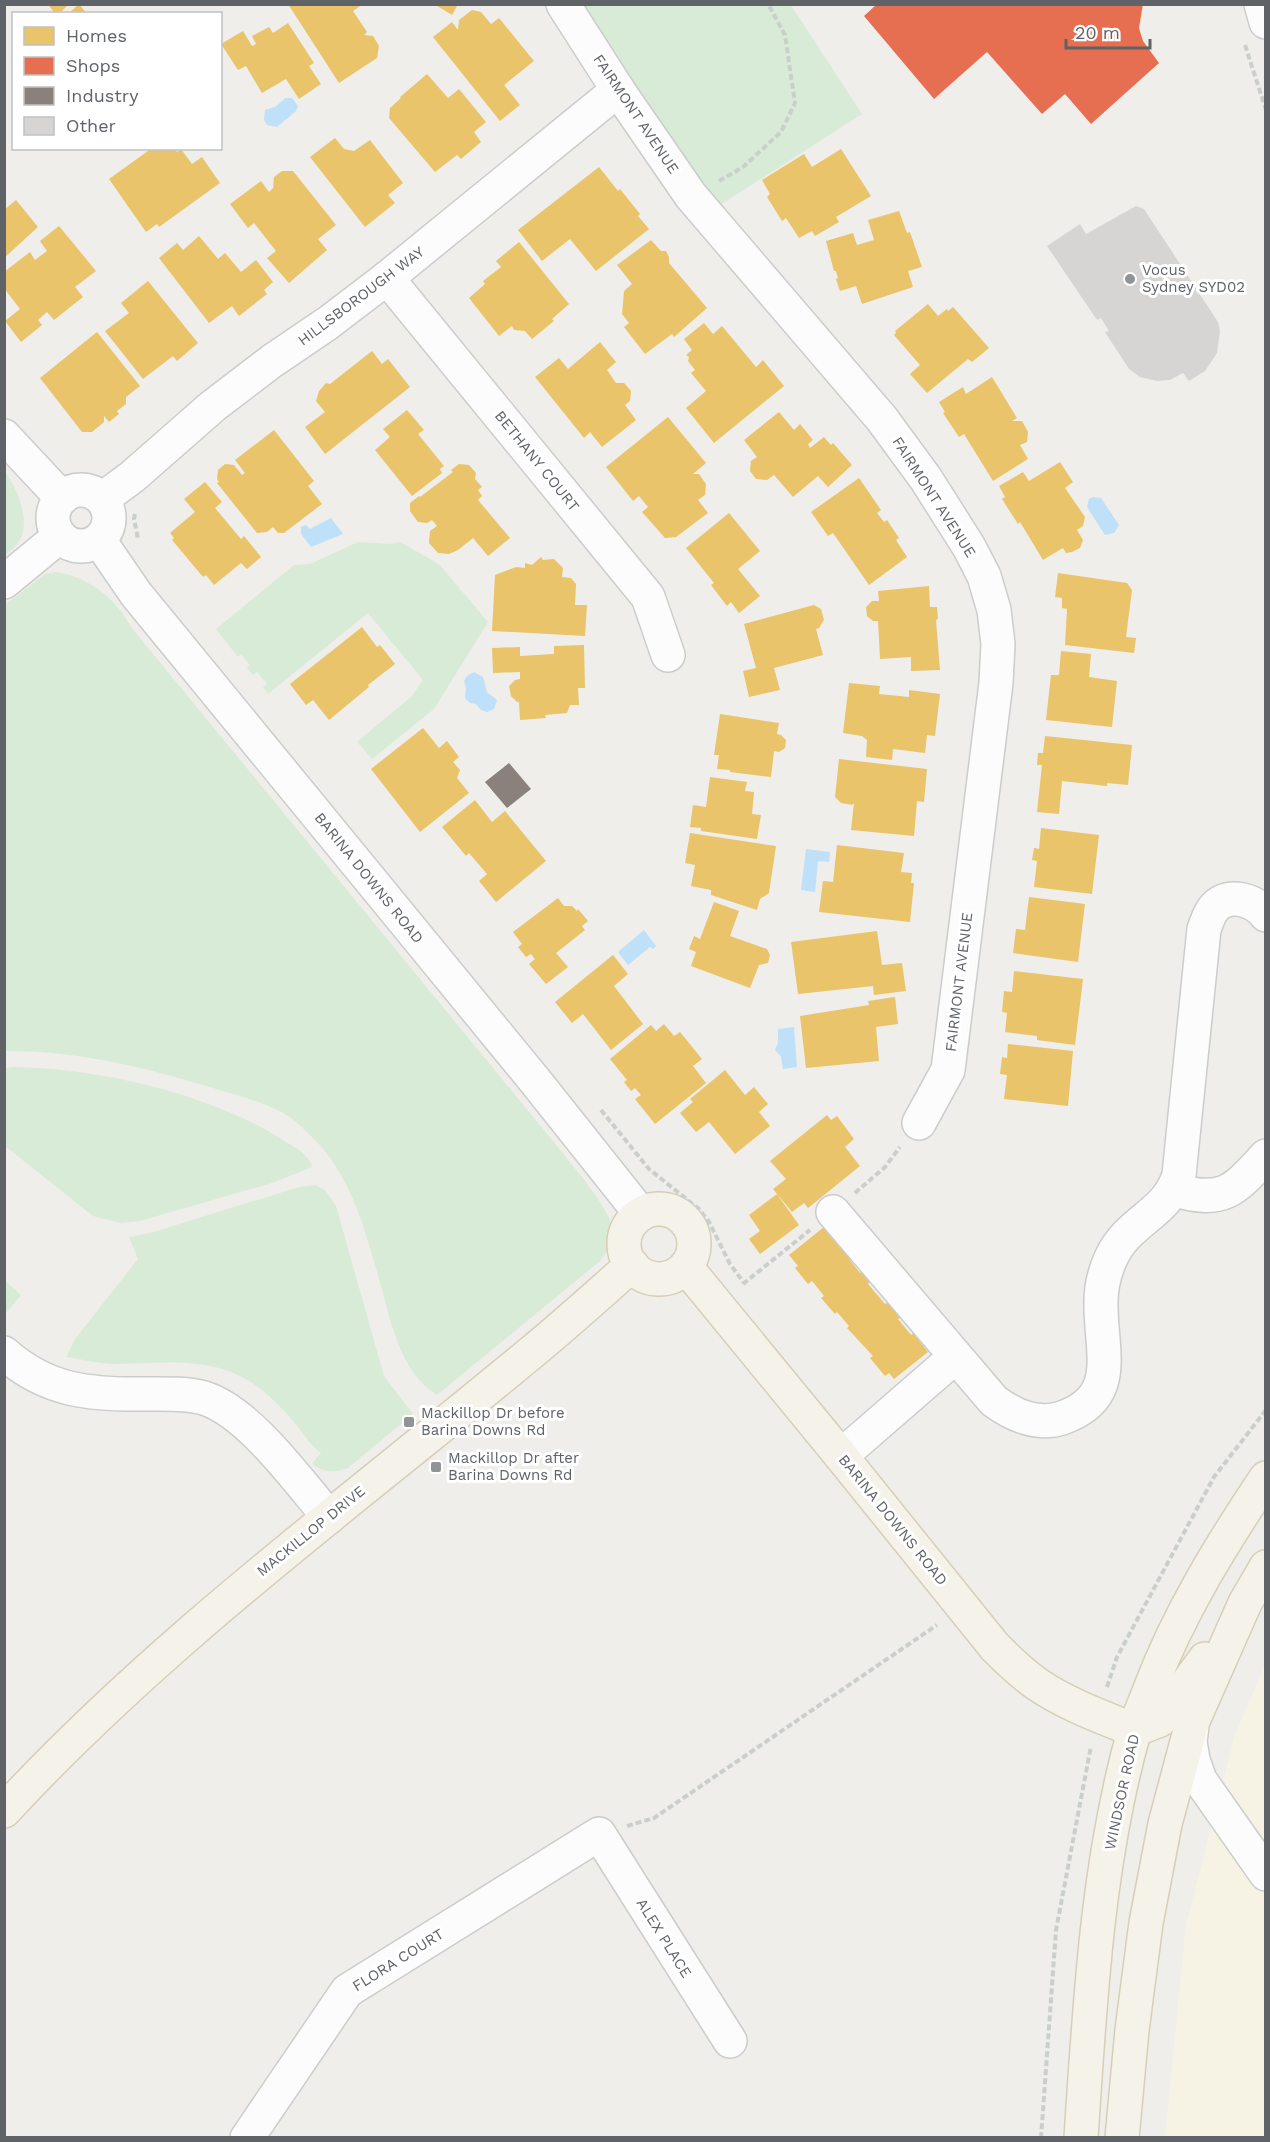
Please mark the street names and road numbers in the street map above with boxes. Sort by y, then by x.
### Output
street label: FAIRMONT AVENUE [589,51,683,177]
street label: HILLSBOROUGH WAY [294,242,428,349]
street label: BETHANY COURT [491,407,583,515]
street label: FAIRMONT AVENUE [888,433,980,561]
street label: BARINA DOWNS ROAD [311,809,427,947]
street label: FAIRMONT AVENUE [942,911,976,1053]
street label: BARINA DOWNS ROAD [835,1451,951,1589]
street label: MACKILLOP DRIVE [253,1482,369,1580]
street label: WINDSOR ROAD [1101,1732,1143,1852]
street label: ALEX PLACE [633,1895,695,1981]
street label: FLORA COURT [349,1925,447,1995]

